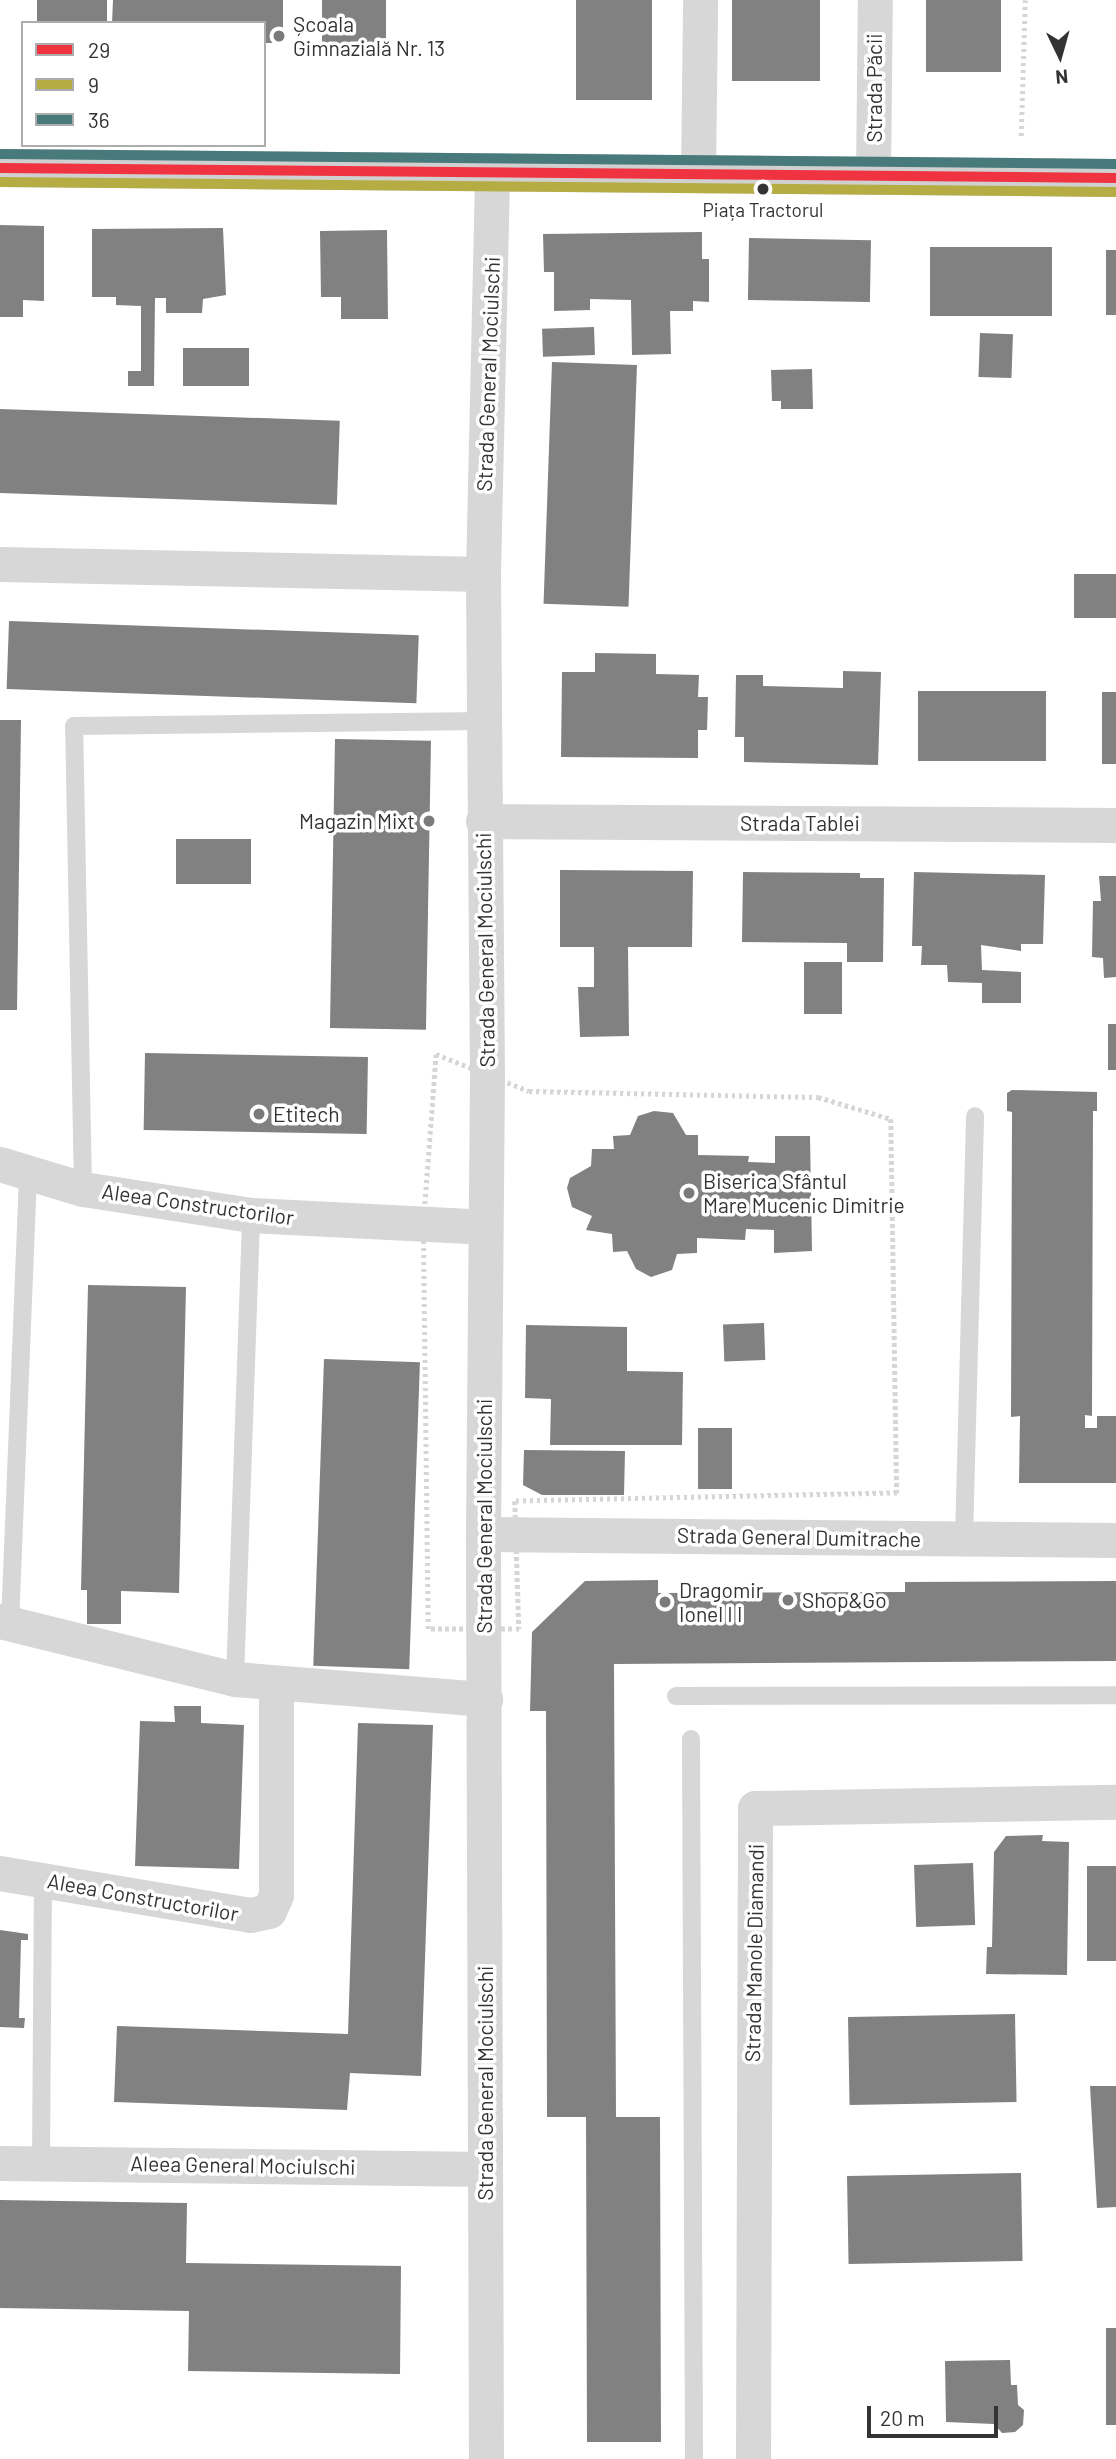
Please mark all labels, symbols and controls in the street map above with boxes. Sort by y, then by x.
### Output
place label: Școala Gimnazială Nr. 13 [293,11,445,61]
legend [21,21,266,147]
north arrow [1025,21,1095,91]
marker: Școala Gimnazială Nr. 13 [271,28,287,44]
street label: Strada Păcii [861,33,887,143]
text: 29 [88,37,110,62]
text: N [1055,65,1069,89]
text: 9 [88,72,99,97]
text: 36 [88,107,110,132]
marker: Piața Tractorul [756,182,770,196]
place label: Piața Tractorul [703,199,823,221]
street label: Strada General Mociulschi [471,256,505,492]
place label: Magazin Mixt [299,808,415,834]
street label: Strada Tablei [740,810,860,836]
marker: Magazin Mixt [421,813,437,829]
street label: Strada General Mociulschi [470,832,500,1068]
place label: Etitech [273,1101,339,1127]
marker: Etitech [251,1106,267,1122]
place label: Biserica Sfântul Mare Mucenic Dimitrie [703,1168,905,1218]
street label: Aleea Constructorilor [100,1178,296,1230]
marker: Biserica Sfântul Mare Mucenic Dimitrie [681,1185,697,1201]
street label: Strada General Mociulschi [471,1399,497,1633]
street label: Strada General Dumitrache [677,1522,921,1552]
place label: Dragomir Ionel I I [679,1577,763,1627]
place label: Shop&Go [802,1587,887,1613]
marker: Shop&Go [780,1592,796,1608]
marker: Dragomir Ionel I I [657,1594,673,1610]
street label: Strada Manole Diamandi [739,1844,769,2062]
street label: Aleea Constructorilor [46,1868,240,1926]
street label: Strada General Mociulschi [472,1966,498,2200]
street label: Aleea General Mociulschi [130,2150,356,2180]
scale bar [871,2392,1002,2436]
text: 20 m [880,2405,925,2430]

